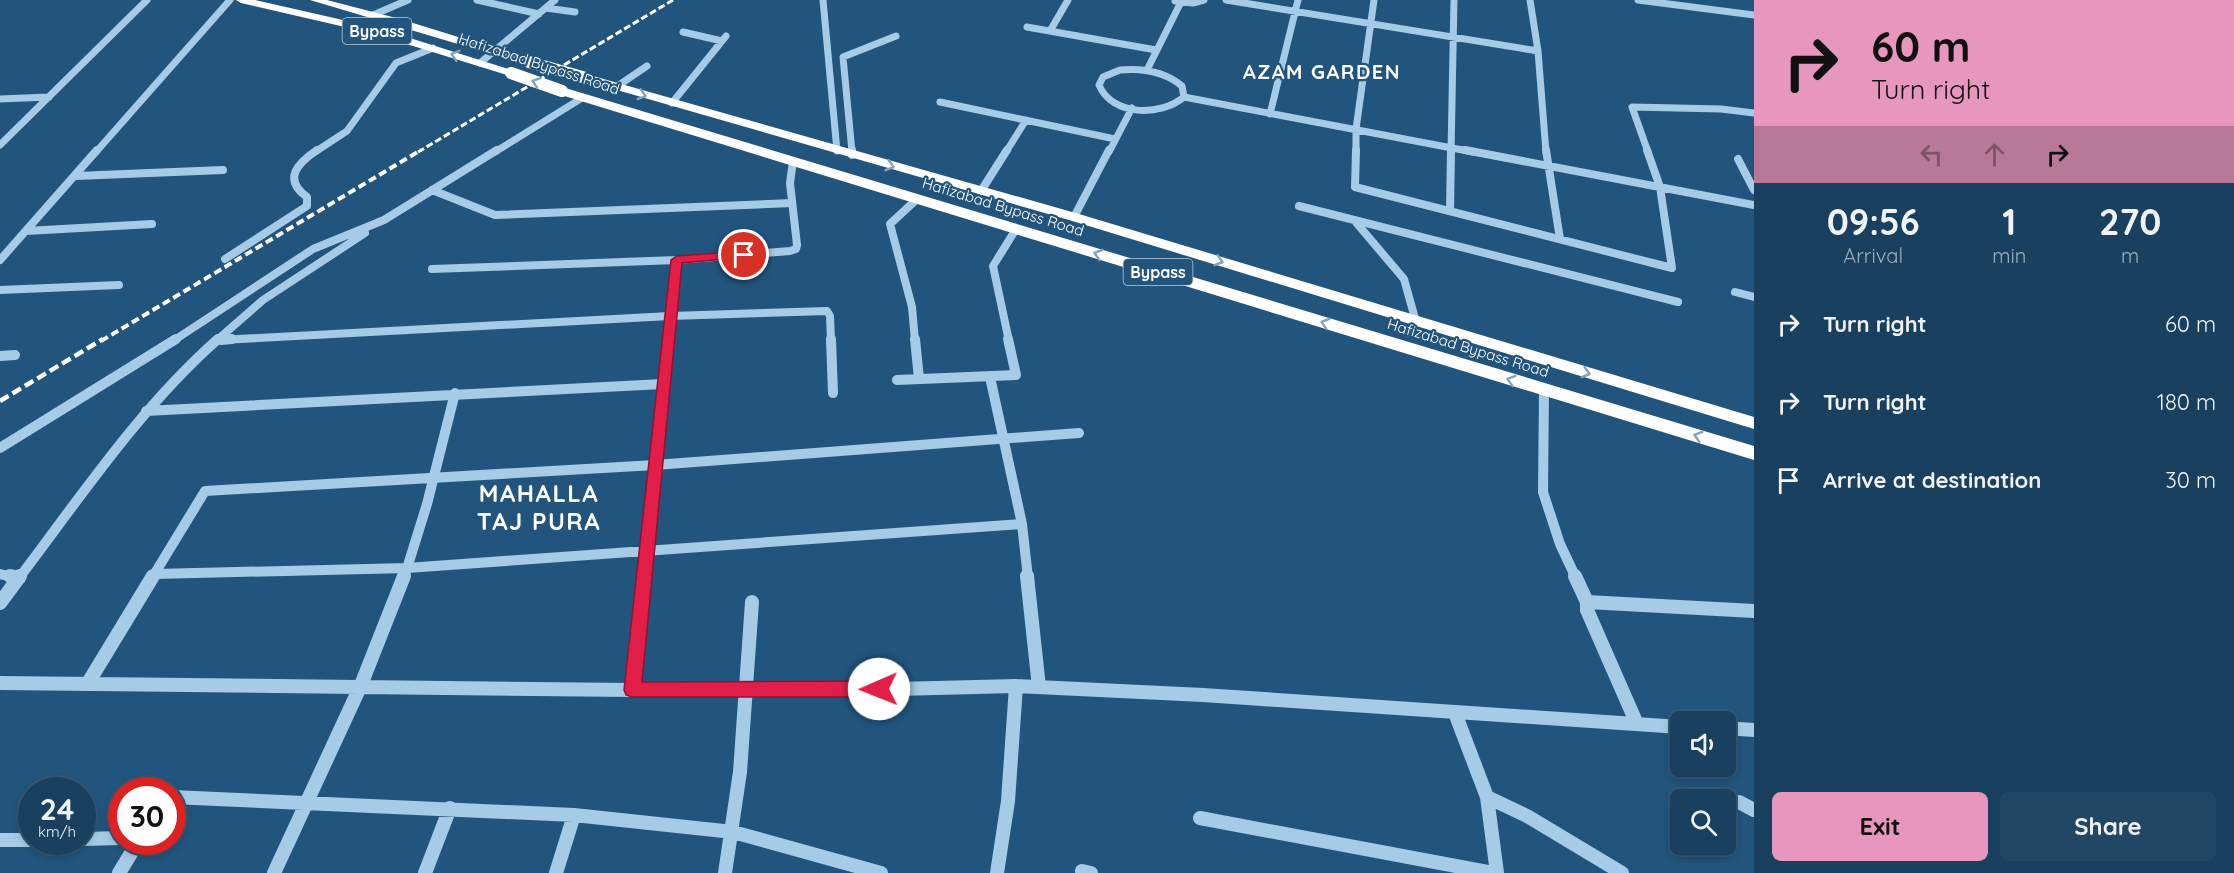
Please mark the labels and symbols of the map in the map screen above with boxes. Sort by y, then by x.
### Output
road number: Bypass [342,18,412,44]
street label: Hafizabad Bypass Road [456,29,622,99]
one-way arrow [450,50,461,63]
district label: AZAM GARDEN [1243,59,1401,84]
one-way arrow [531,77,542,89]
one-way arrow [636,88,647,100]
one-way arrow [885,158,895,171]
street label: Hafizabad Bypass Road [920,173,1086,240]
pin [718,229,769,280]
one-way arrow [1093,249,1104,261]
one-way arrow [1213,254,1224,266]
road number: Bypass [1124,259,1192,285]
street label: Hafizabad Bypass Road [1385,314,1551,381]
one-way arrow [1320,318,1331,330]
one-way arrow [1580,366,1591,378]
one-way arrow [1506,375,1517,388]
one-way arrow [1693,431,1704,443]
district label: MAHALLA TAJ PURA [477,478,601,536]
position arrow [847,657,911,721]
speed limit sign: 30 [108,777,186,855]

